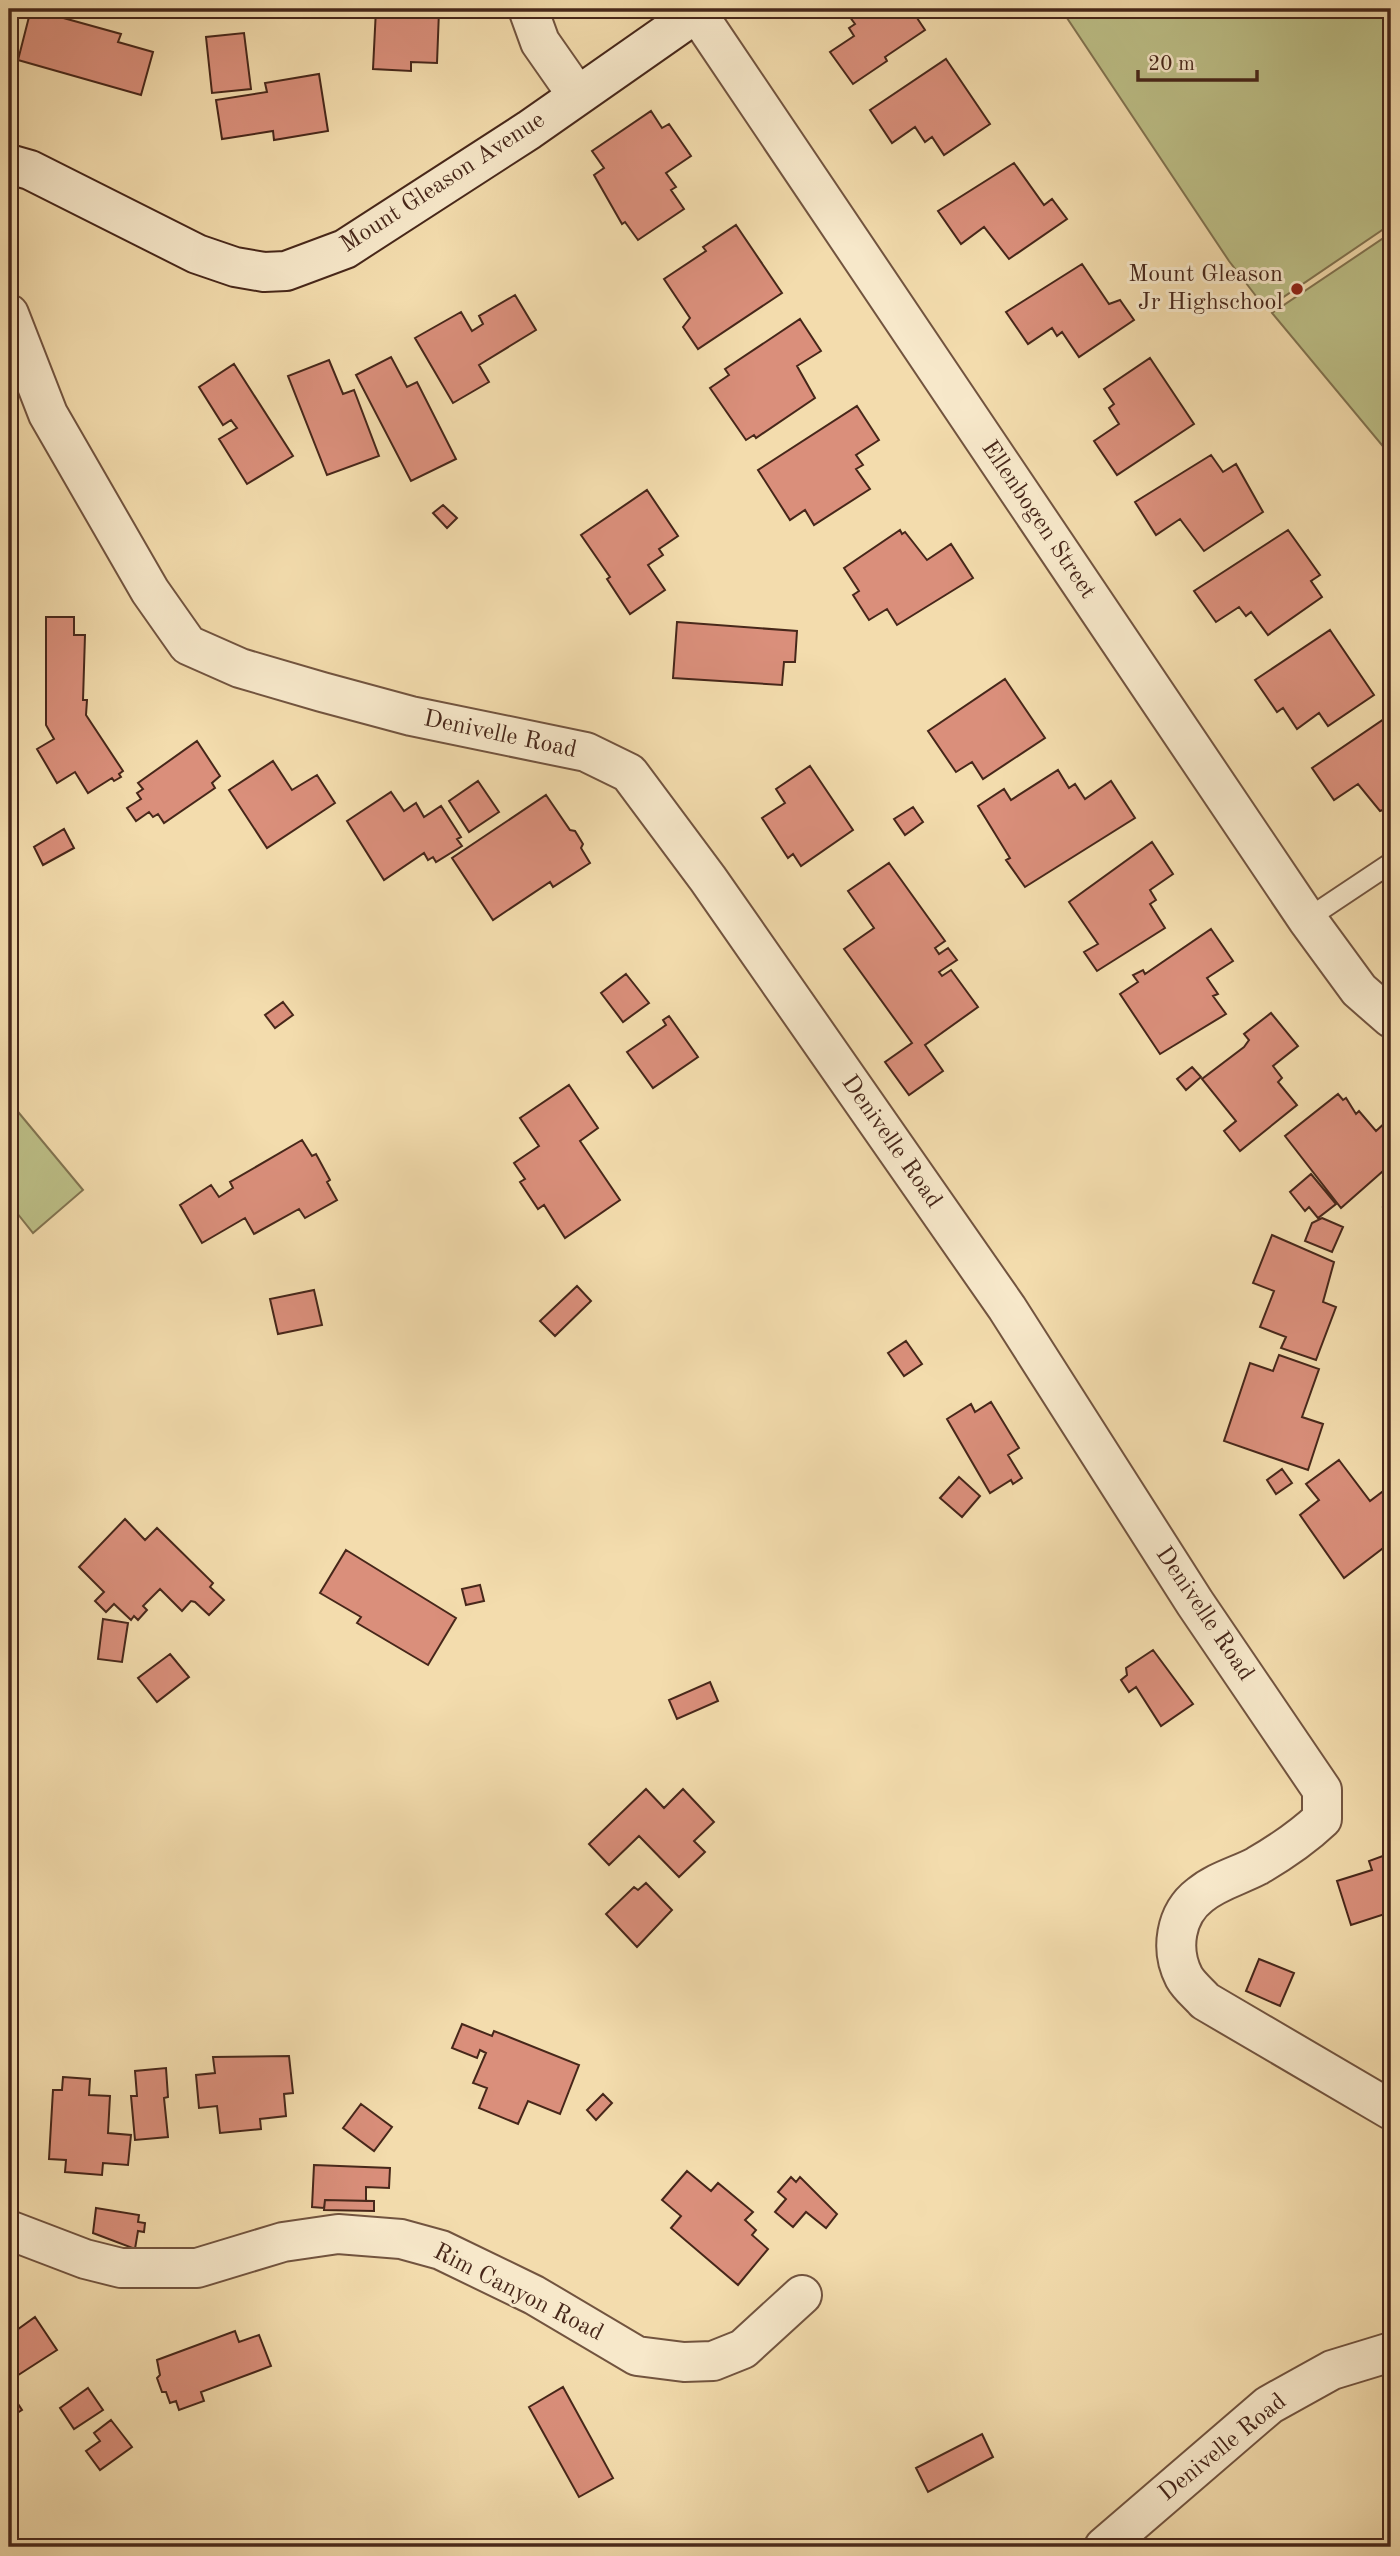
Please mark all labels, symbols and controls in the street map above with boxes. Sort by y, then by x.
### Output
scale bar [1138,38,1256,82]
text: 20 m [1148,54,1195,75]
street label: Mount Gleason Avenue [337,108,549,258]
place label: Mount Gleason Jr Highschool [1128,263,1283,315]
marker: Mount Gleason Jr Highschool [1289,281,1305,297]
street label: Ellenbogen Street [976,437,1100,603]
street label: Denivelle Road [421,707,579,763]
street label: Denivelle Road [836,1071,946,1213]
street label: Denivelle Road [1150,1543,1258,1685]
street label: Rim Canyon Road [429,2240,607,2346]
street label: Denivelle Road [1155,2390,1291,2506]

